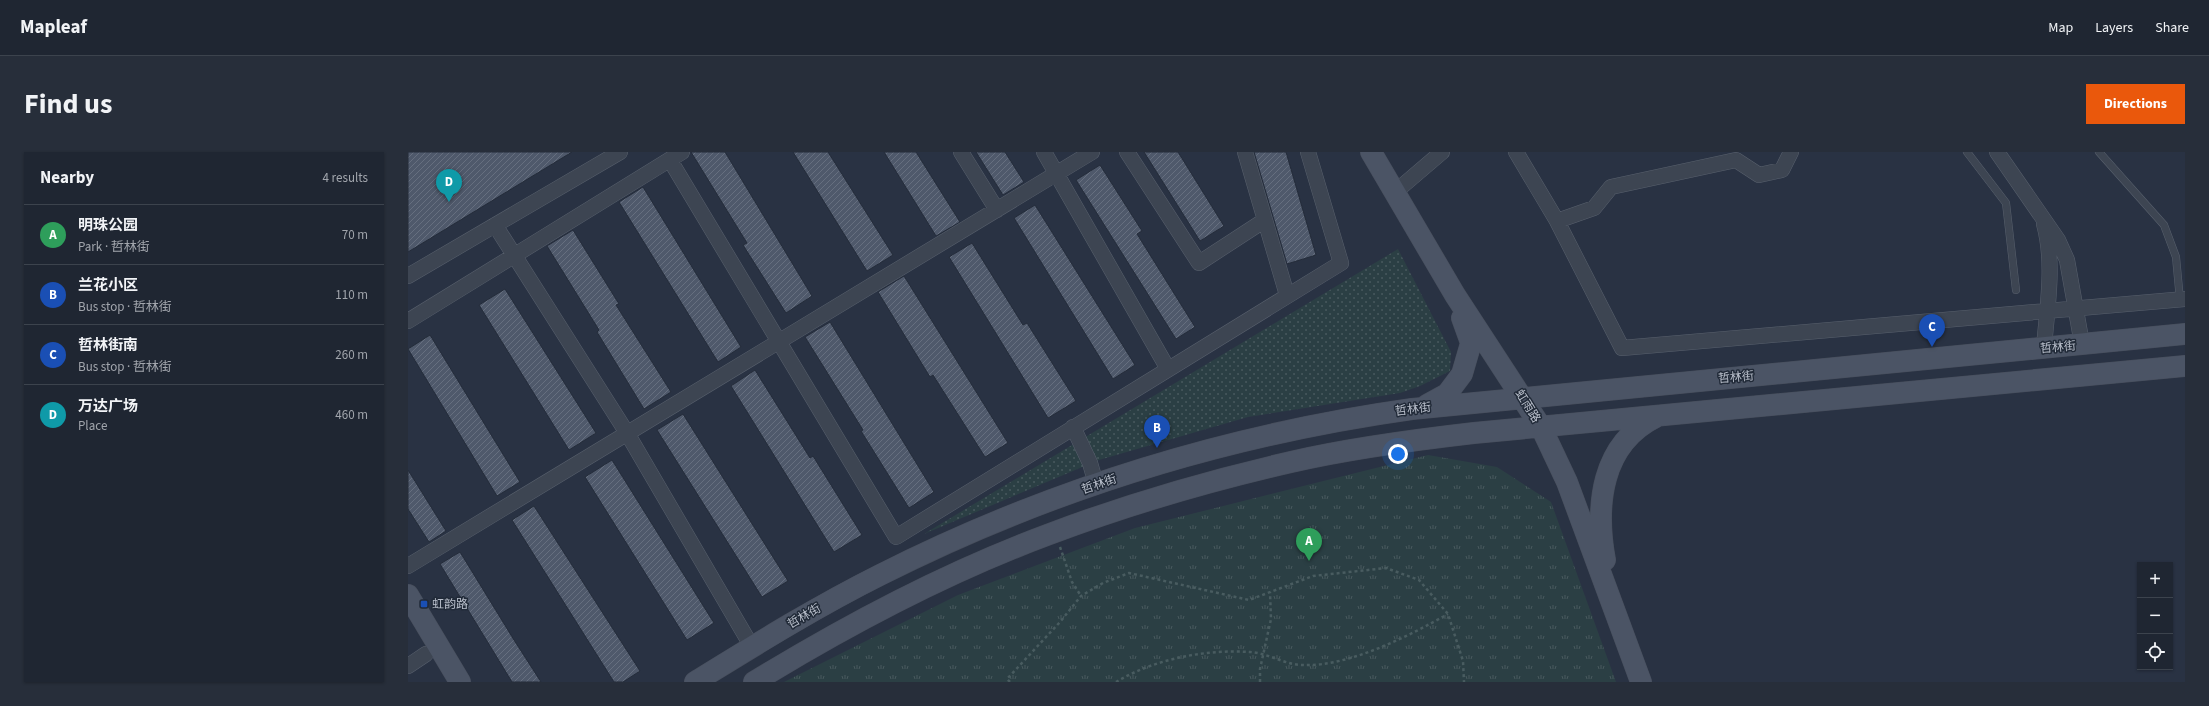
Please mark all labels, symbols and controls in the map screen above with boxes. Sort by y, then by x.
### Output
text: Mapleaf [20,14,87,41]
text: Map [2048,18,2073,38]
text: Layers [2095,18,2133,38]
text: Share [2155,18,2189,38]
text: Find us [24,84,112,124]
button: Directions [2086,84,2185,124]
text: Nearby [40,166,94,190]
text: 4 results [323,169,368,187]
pin: D [436,169,462,202]
text: 明珠公园 [78,215,138,236]
text: A [49,226,57,244]
text: 70 m [342,226,368,244]
text: Park · 哲林街 [78,238,150,256]
text: 兰花小区 [78,275,138,296]
text: B [49,286,57,304]
text: 110 m [335,286,368,304]
text: Bus stop · 哲林街 [78,298,172,316]
pin: C [1919,314,1945,347]
text: 哲林街南 [78,335,138,356]
street label: 哲林街 [2039,337,2077,358]
text: C [49,346,57,364]
text: 260 m [335,346,368,364]
text: Bus stop · 哲林街 [78,358,172,376]
street label: 哲林街 [1717,367,1755,388]
street label: 虹雨路 [1511,386,1544,426]
text: 万达广场 [78,396,138,417]
street label: 哲林街 [1394,399,1432,420]
text: D [49,406,57,424]
text: 460 m [335,406,368,424]
pin: B [1144,415,1170,448]
text: Place [78,417,107,435]
your location [1388,444,1408,464]
street label: 哲林街 [1079,471,1119,498]
pin: A [1296,528,1322,561]
map controls [2137,562,2173,670]
button: + [2137,562,2173,598]
place label: 虹韵路 [432,596,468,613]
button: − [2137,598,2173,634]
marker: 虹韵路 [419,599,429,609]
street label: 哲林街 [784,600,824,633]
button: locate [2137,634,2173,670]

